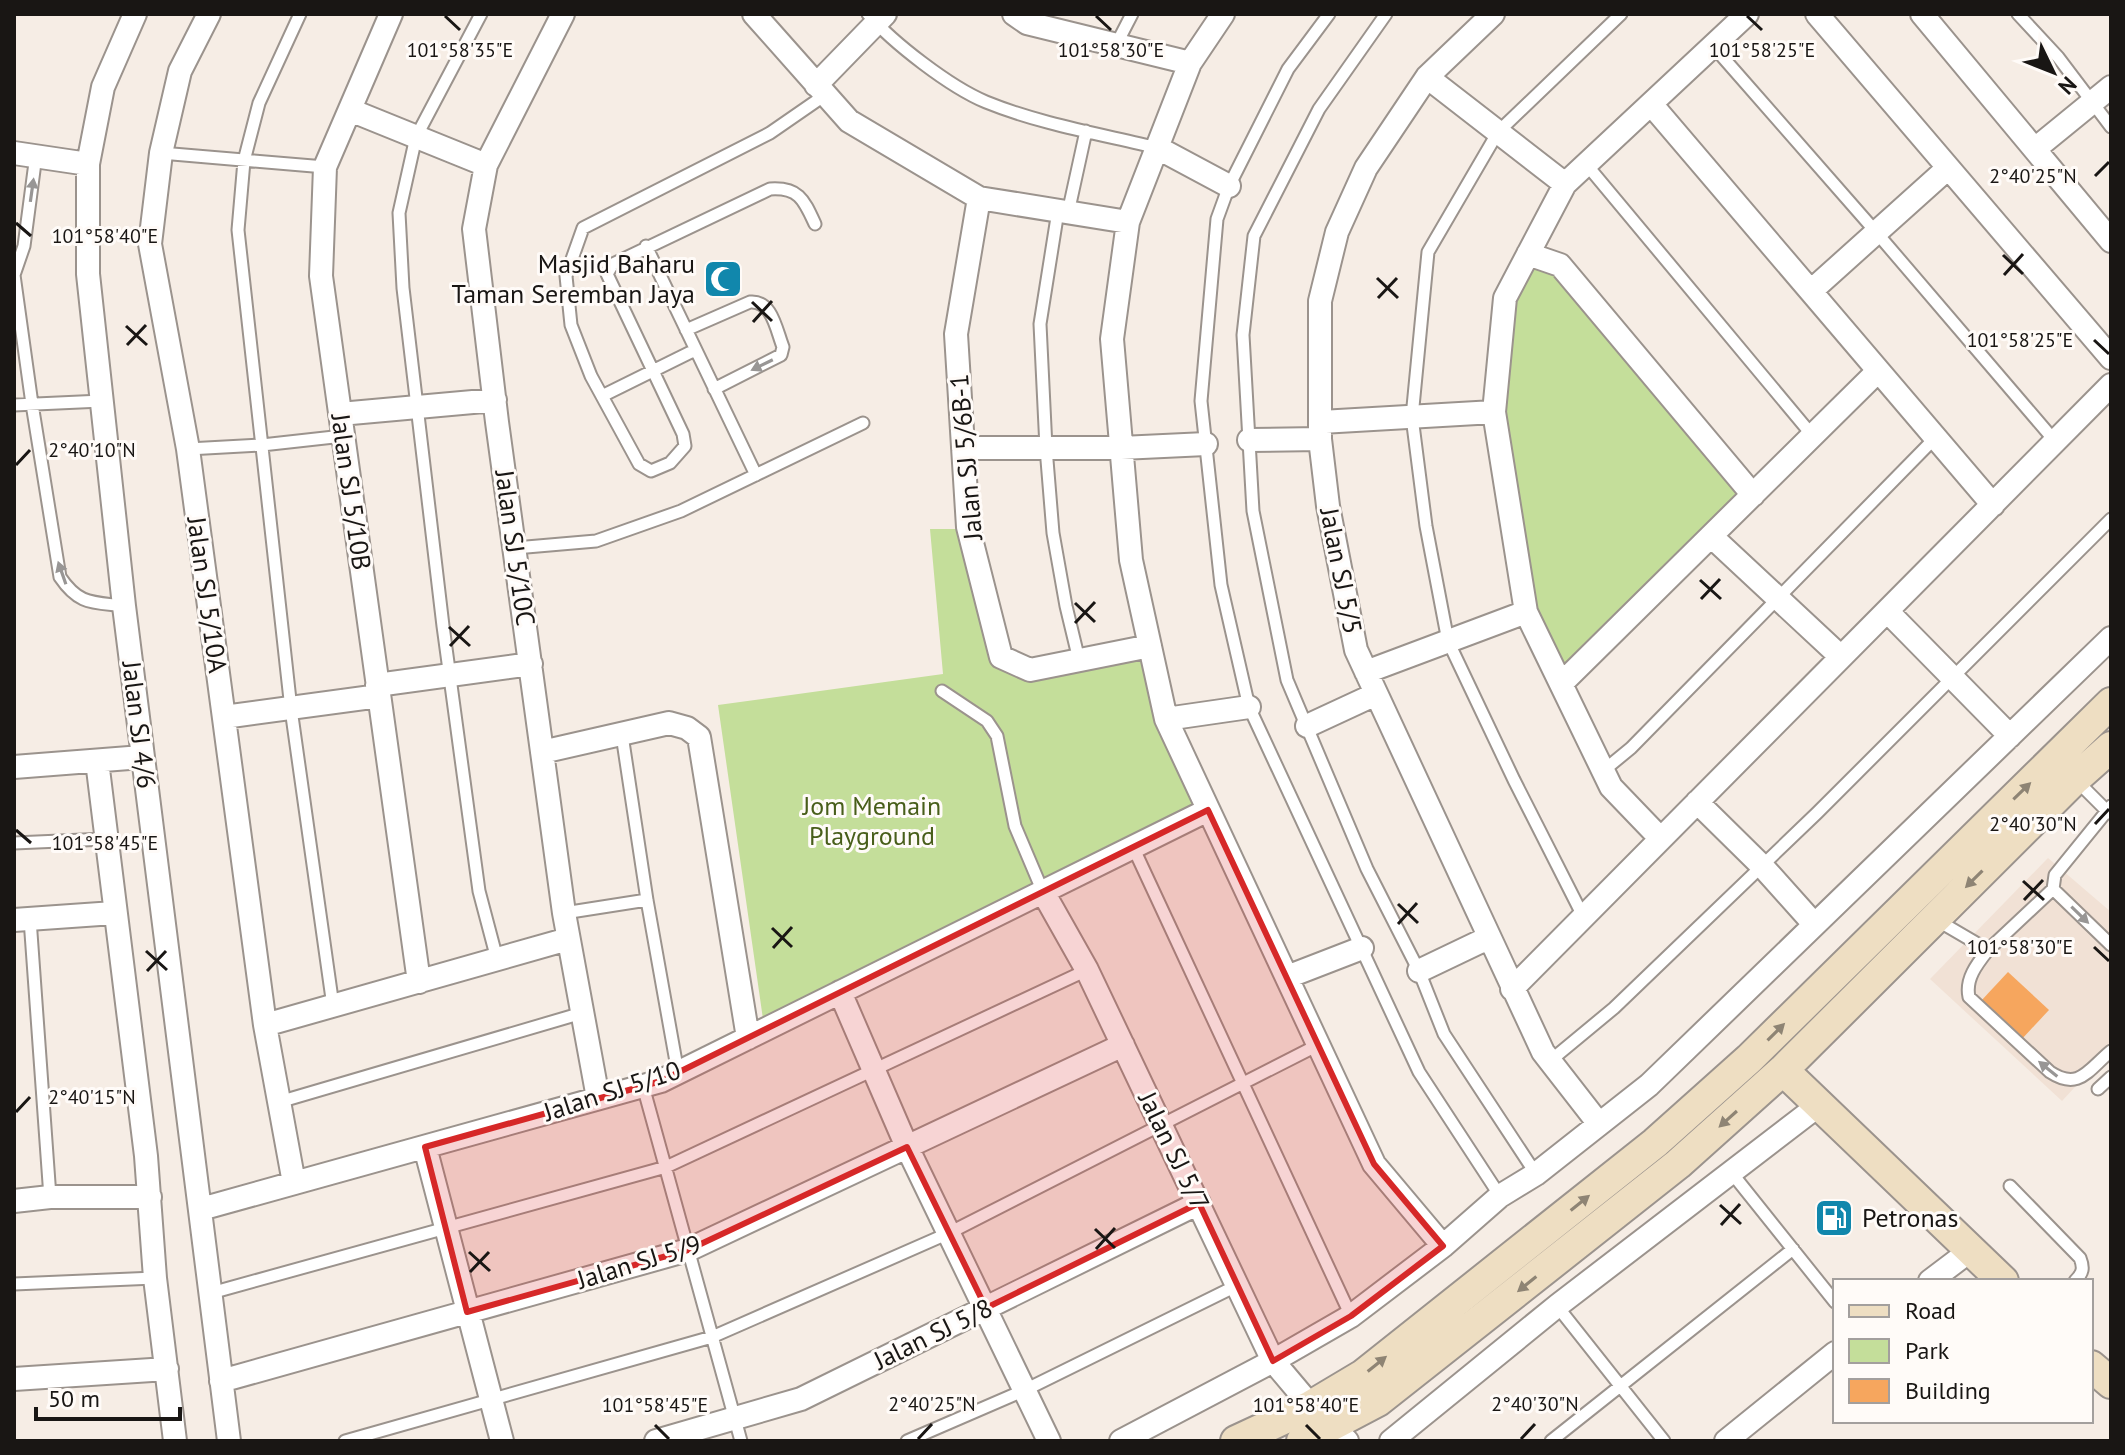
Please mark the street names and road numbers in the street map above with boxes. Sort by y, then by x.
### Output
street label: Jalan SJ 5/6B-1 [942,373,989,543]
street label: Jalan SJ 5/10B [324,411,379,572]
street label: Jalan SJ 5/10C [488,467,543,628]
street label: Jalan SJ 5/5 [1313,504,1370,637]
street label: Jalan SJ 5/10A [180,514,235,675]
street label: Jalan SJ 4/6 [115,658,164,790]
street label: Jalan SJ 5/10 [538,1053,685,1128]
street label: Jalan SJ 5/7 [1131,1085,1217,1216]
street label: Jalan SJ 5/9 [572,1227,705,1296]
street label: Jalan SJ 5/8 [867,1291,998,1377]

